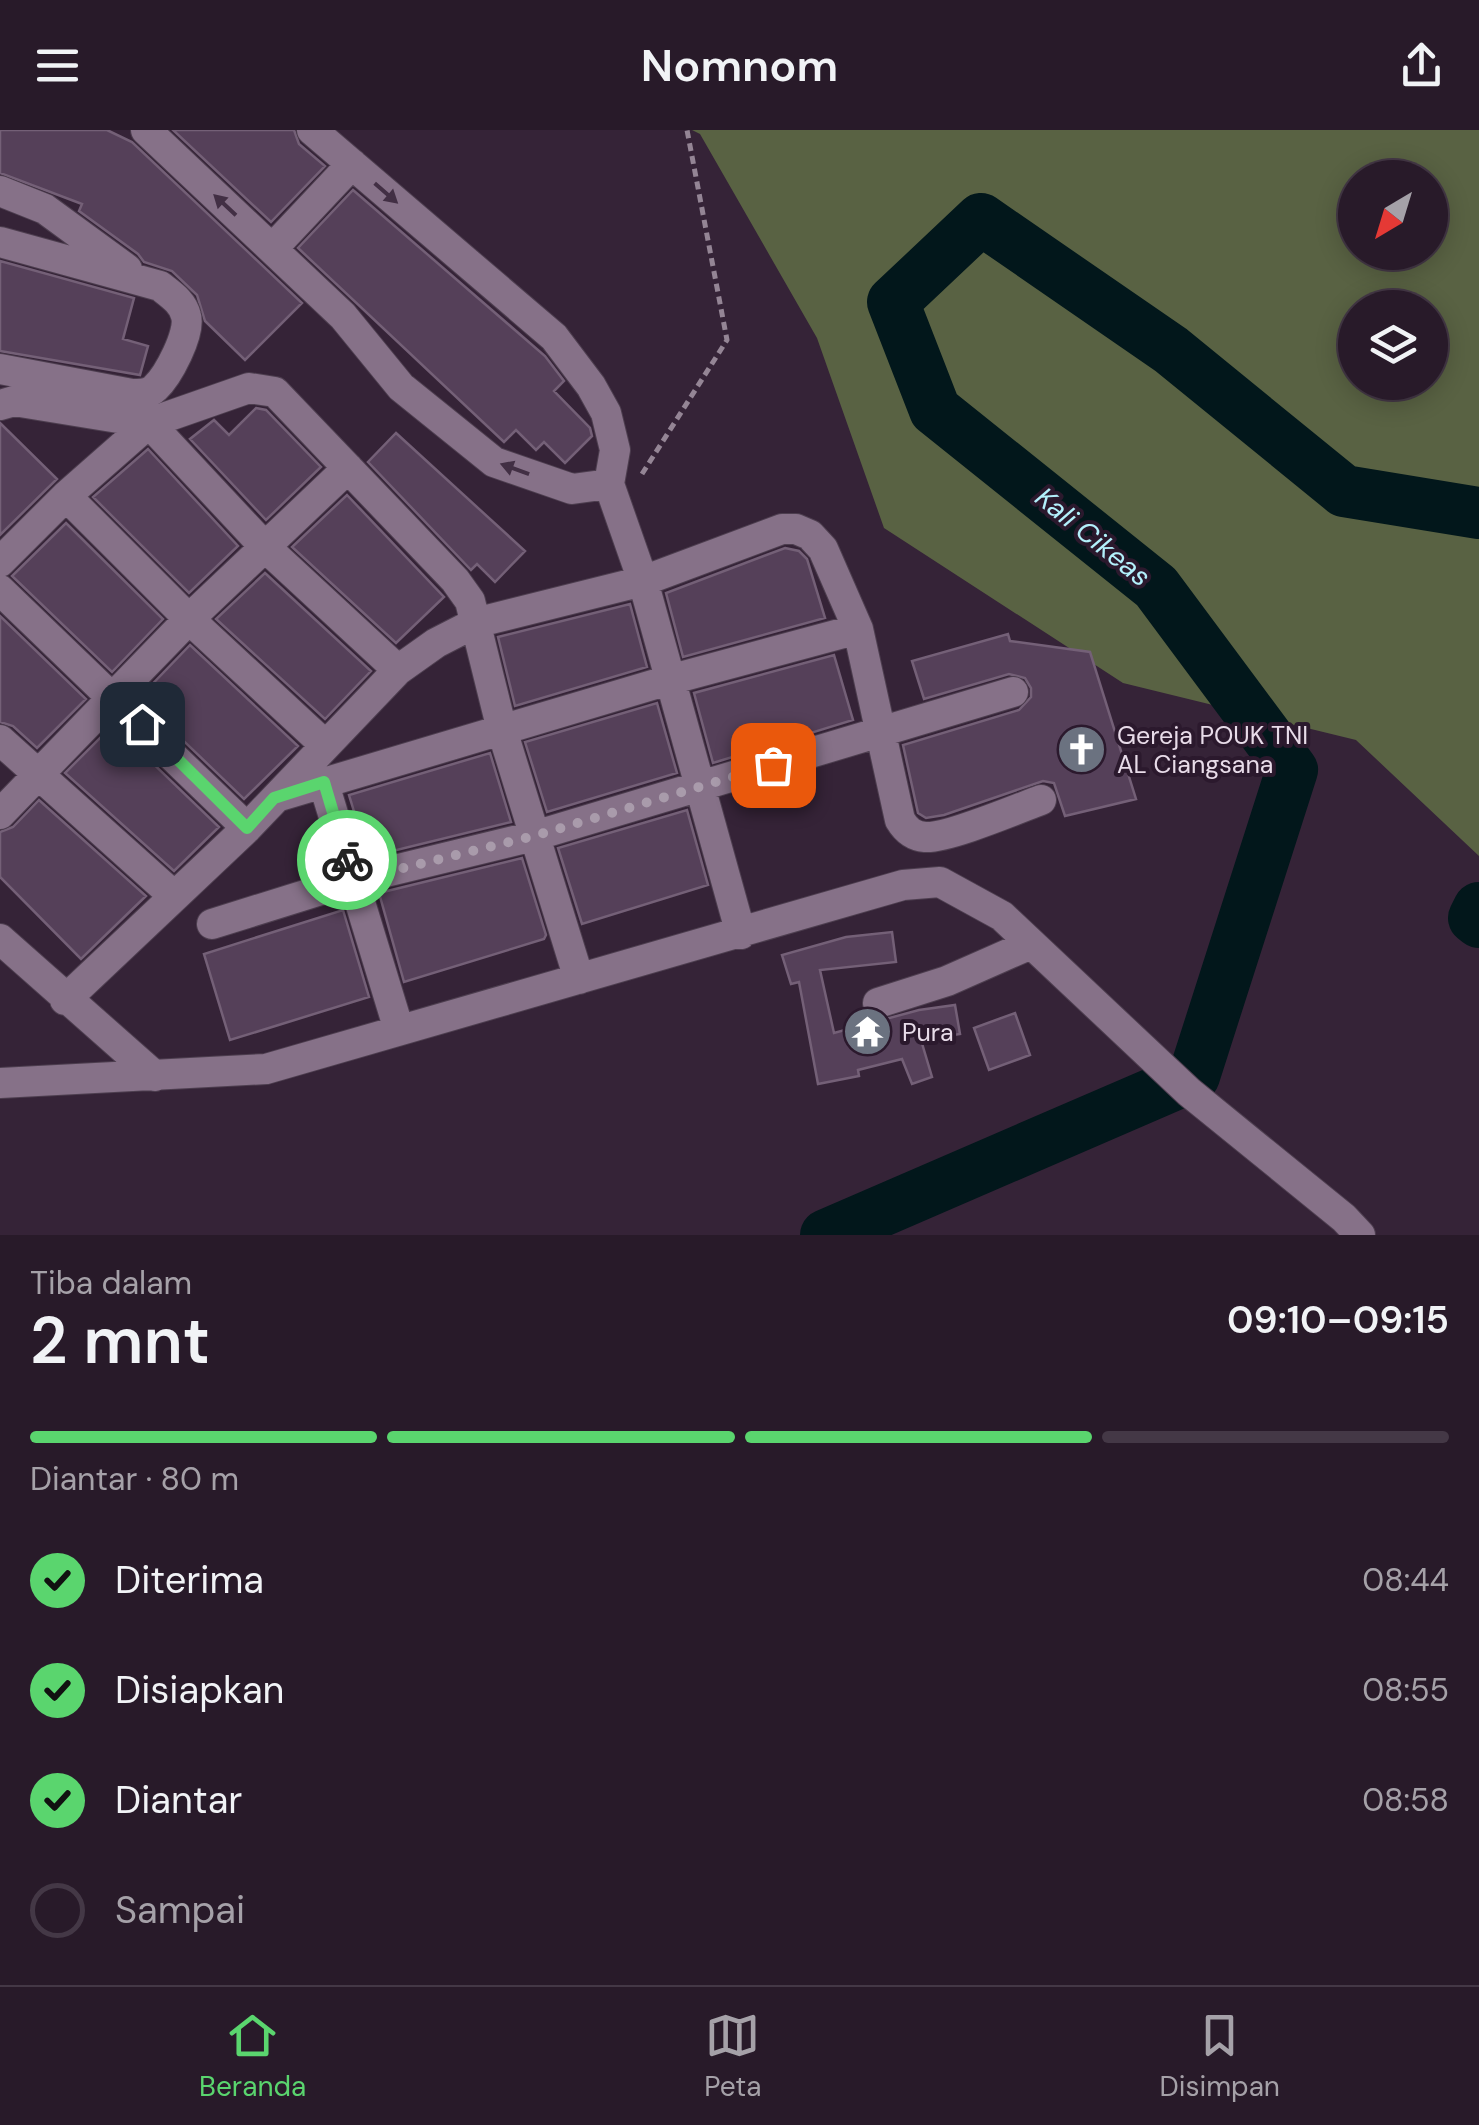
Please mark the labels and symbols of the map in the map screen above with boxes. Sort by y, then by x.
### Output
north arrow [1338,160,1448,270]
one-way arrow [373,182,398,204]
one-way arrow [214,194,238,217]
one-way arrow [500,461,530,476]
water label: Kali Cikeas [1028,479,1158,595]
pin [100,682,185,767]
place label: Gereja POUK TNI AL Ciangsana [1117,719,1308,781]
pin [731,723,816,808]
church icon: Gereja POUK TNI AL Ciangsana [1056,723,1108,775]
courier [297,810,397,910]
temple icon: Pura [841,1006,893,1058]
place label: Pura [902,1016,954,1049]

